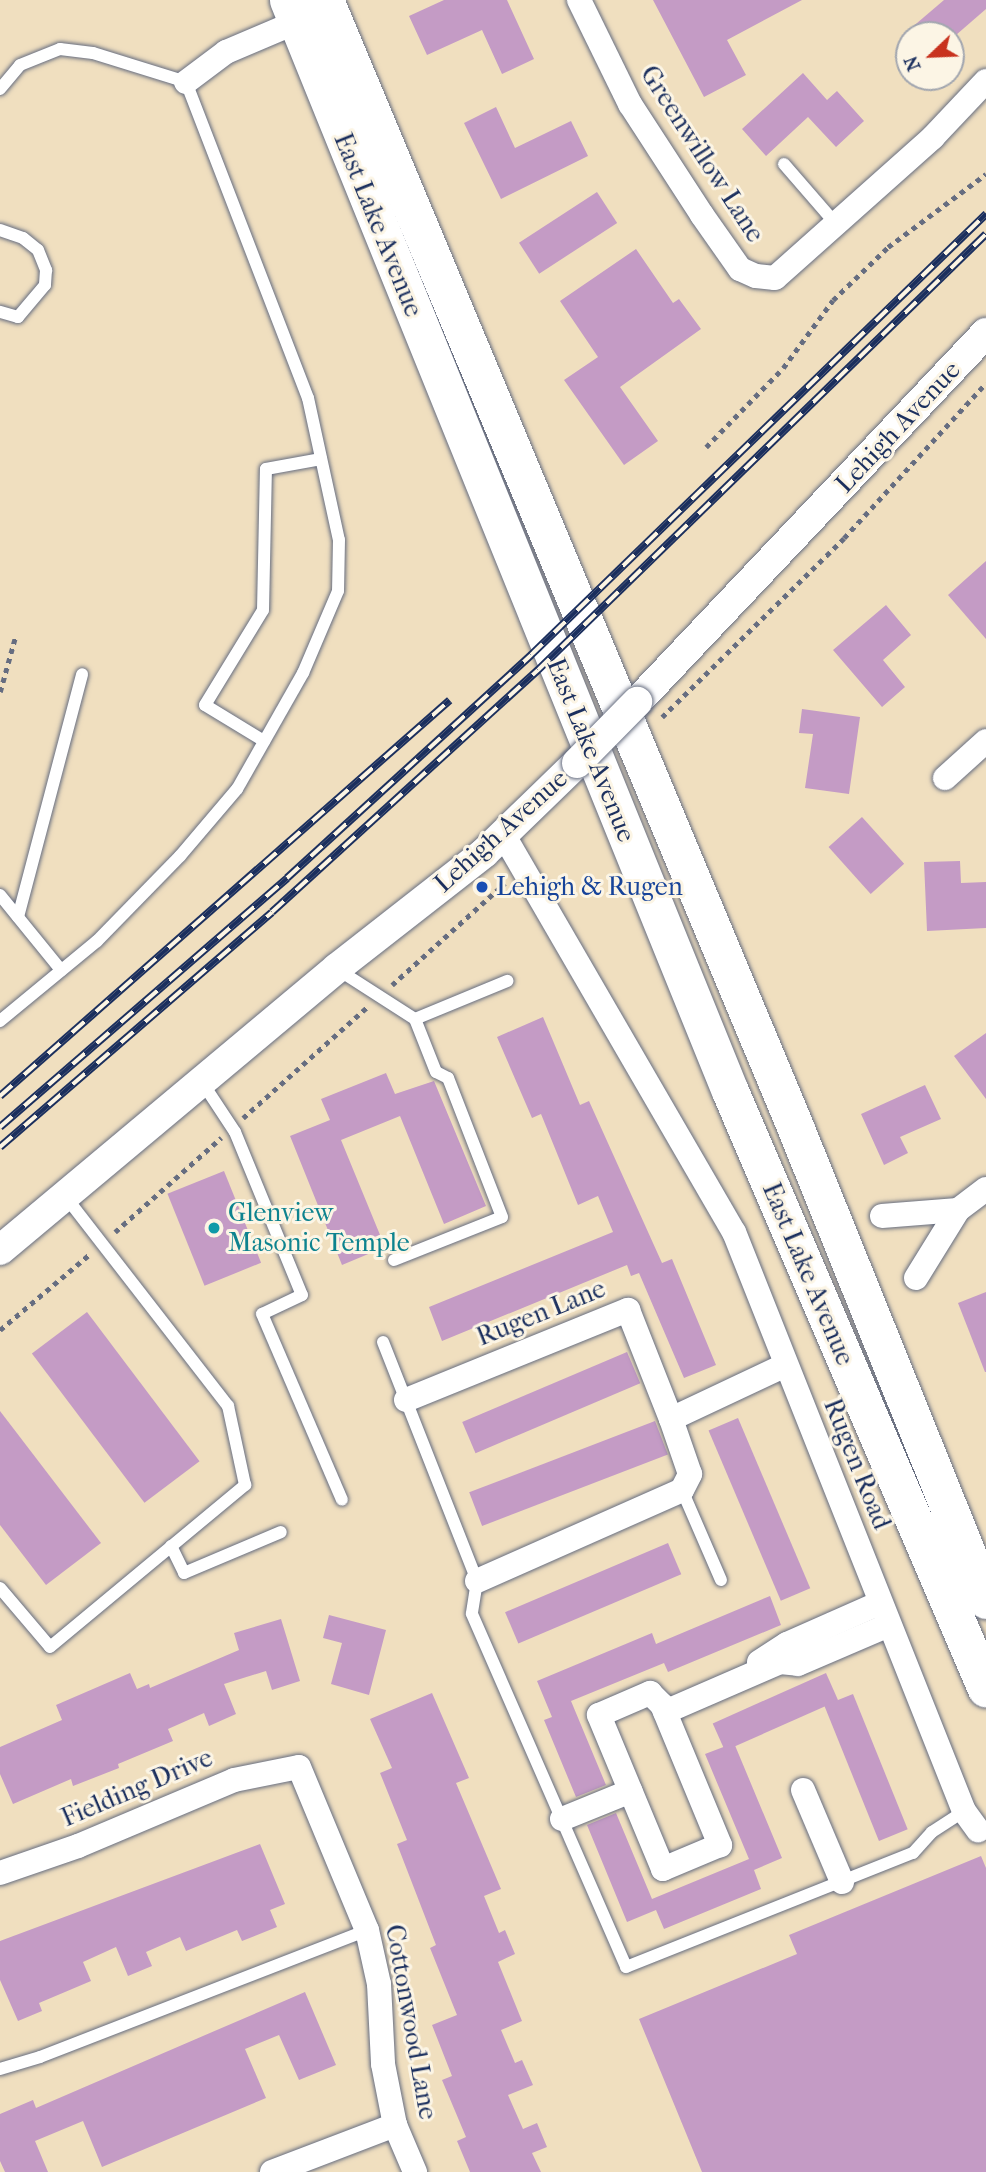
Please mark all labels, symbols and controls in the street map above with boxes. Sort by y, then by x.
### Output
north arrow [895,21,965,91]
text: N [900,52,925,74]
street label: Greenwillow Lane [633,60,771,248]
street label: East Lake Avenue [327,129,429,321]
street label: Lehigh Avenue [829,355,967,499]
street label: East Lake Avenue [540,654,642,846]
street label: Lehigh Avenue [428,763,574,899]
place label: Lehigh & Rugen [496,871,683,903]
marker: Lehigh & Rugen [474,879,490,895]
street label: East Lake Avenue [755,1178,861,1370]
place label: Glenview Masonic Temple [228,1197,410,1258]
marker: Glenview Masonic Temple [206,1220,222,1236]
street label: Rugen Lane [472,1273,610,1353]
street label: Rugen Road [817,1394,897,1534]
street label: Fielding Drive [57,1742,217,1834]
street label: Cottonwood Lane [379,1922,443,2122]

